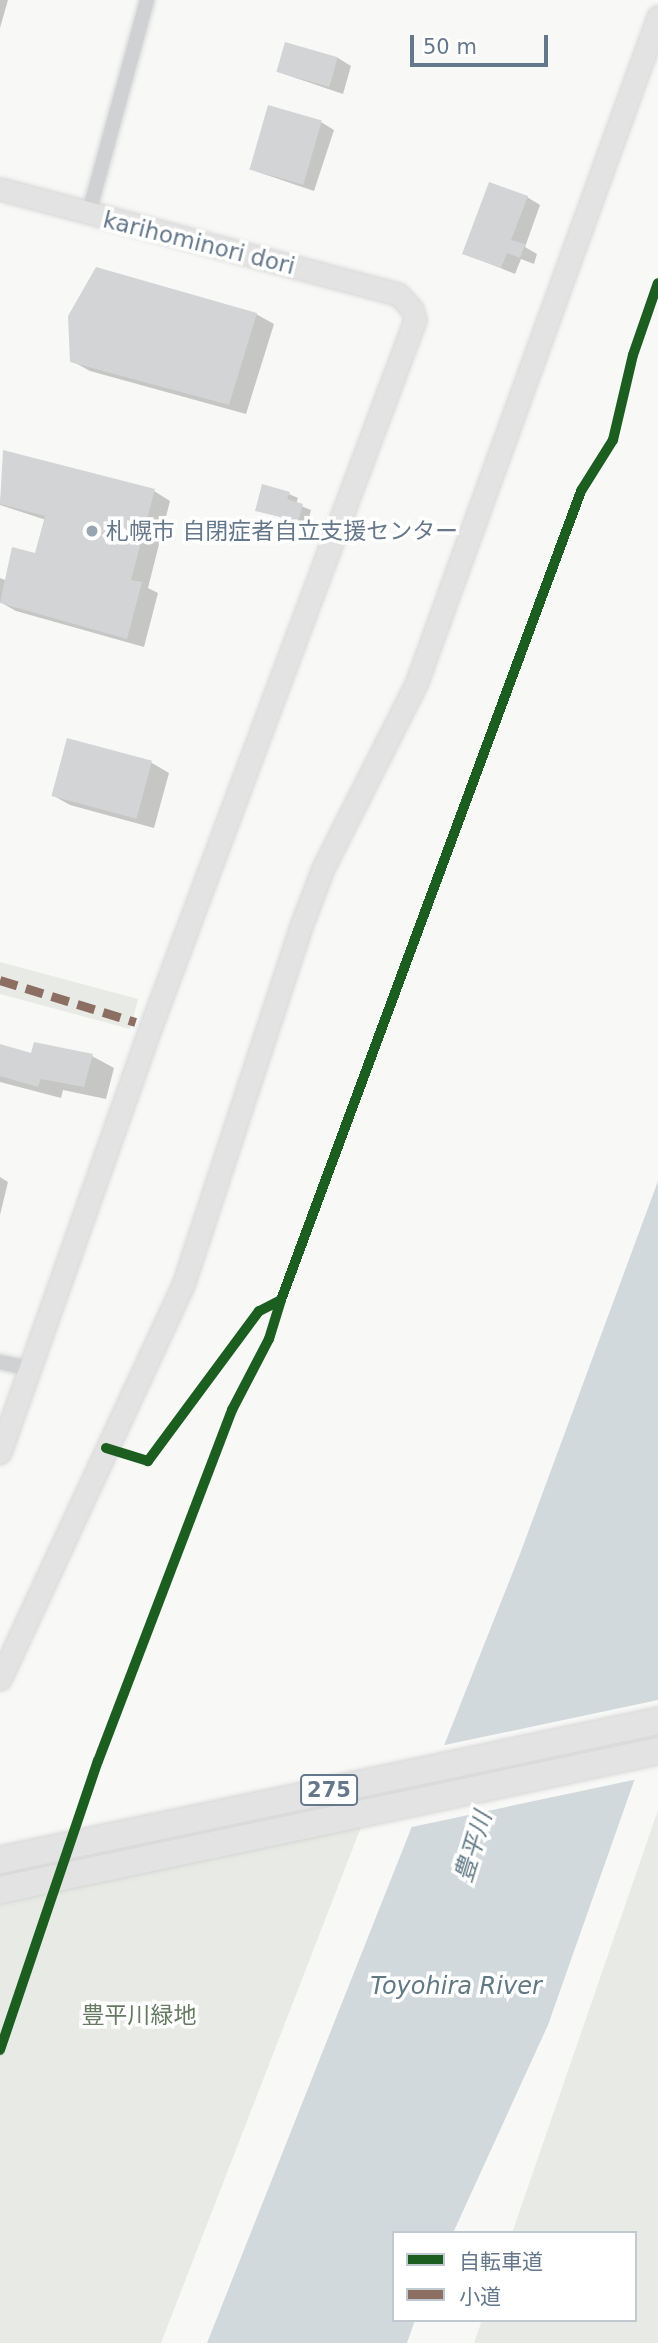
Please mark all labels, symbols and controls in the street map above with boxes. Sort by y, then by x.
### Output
scale bar [413,21,551,65]
text: 50 m [423,35,477,59]
street label: karihominori dori [100,206,298,280]
place label: 札幌市 自閉症者自立支援センター [106,517,458,545]
marker: 札幌市 自閉症者自立支援センター [84,523,100,539]
road number: 275 [299,1772,359,1808]
water label: 豊平川 [450,1808,498,1886]
water label: Toyohira River [370,1973,542,2001]
park label: 豊平川緑地 [82,2001,196,2029]
legend [392,2231,637,2322]
text: 自転車道 [459,2250,543,2274]
text: 小道 [459,2285,501,2309]

